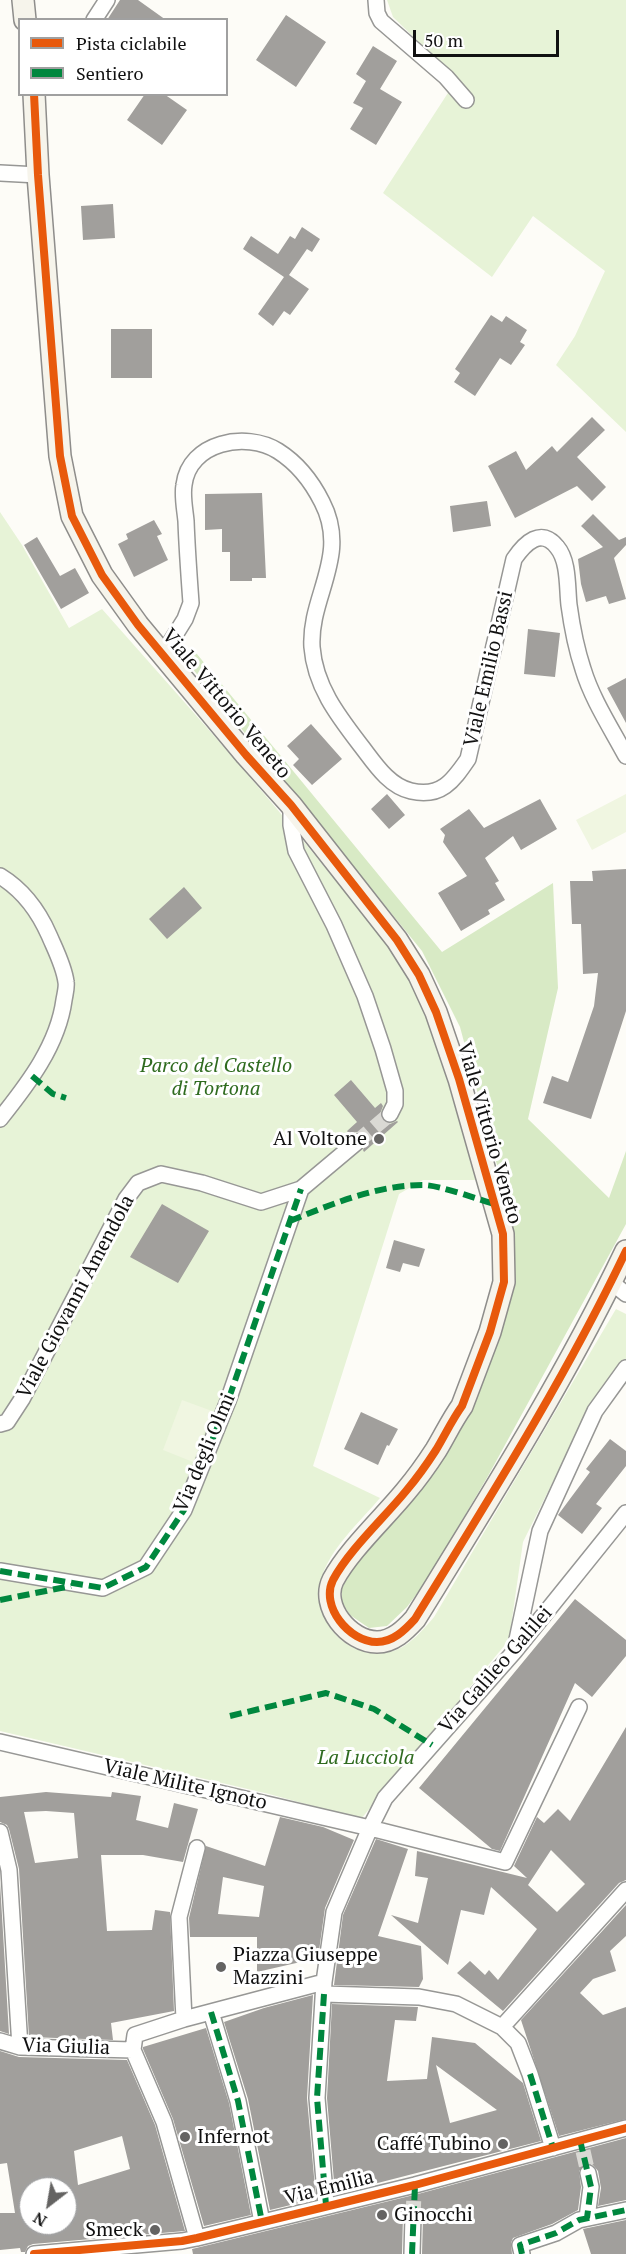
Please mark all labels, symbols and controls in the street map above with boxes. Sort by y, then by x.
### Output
legend [18,18,228,96]
scale bar [416,18,562,56]
text: 50 m [424,28,463,52]
text: Pista ciclabile [76,31,186,55]
text: Sentiero [76,61,143,85]
street label: Viale Emilio Bassi [459,589,519,749]
street label: Viale Vittorio Veneto [156,624,296,784]
street label: Viale Vittorio Veneto [452,1039,526,1227]
park label: Parco del Castello di Tortona [140,1054,292,1101]
place label: Al Voltone [273,1127,367,1151]
marker: Al Voltone [372,1132,386,1146]
street label: Viale Giovanni Amendola [12,1191,140,1403]
street label: Via degli Olmi [169,1390,241,1516]
street label: Via Galileo Galilei [434,1602,558,1738]
park label: La Lucciola [318,1746,414,1770]
street label: Viale Milite Ignoto [101,1754,269,1816]
place label: Piazza Giuseppe Mazzini [233,1943,378,1990]
marker: Piazza Giuseppe Mazzini [214,1960,228,1974]
street label: Via Giulia [22,2033,110,2061]
place label: Infernot [197,2125,270,2149]
marker: Infernot [178,2130,192,2144]
place label: Caffé Tubino [377,2132,491,2156]
marker: Caffé Tubino [496,2137,510,2151]
street label: Via Emilia [282,2165,376,2211]
north arrow [18,2176,78,2236]
place label: Ginocchi [394,2203,473,2227]
text: N [29,2207,51,2232]
marker: Ginocchi [375,2208,389,2222]
place label: Smeck [85,2218,143,2242]
marker: Smeck [148,2223,162,2237]

